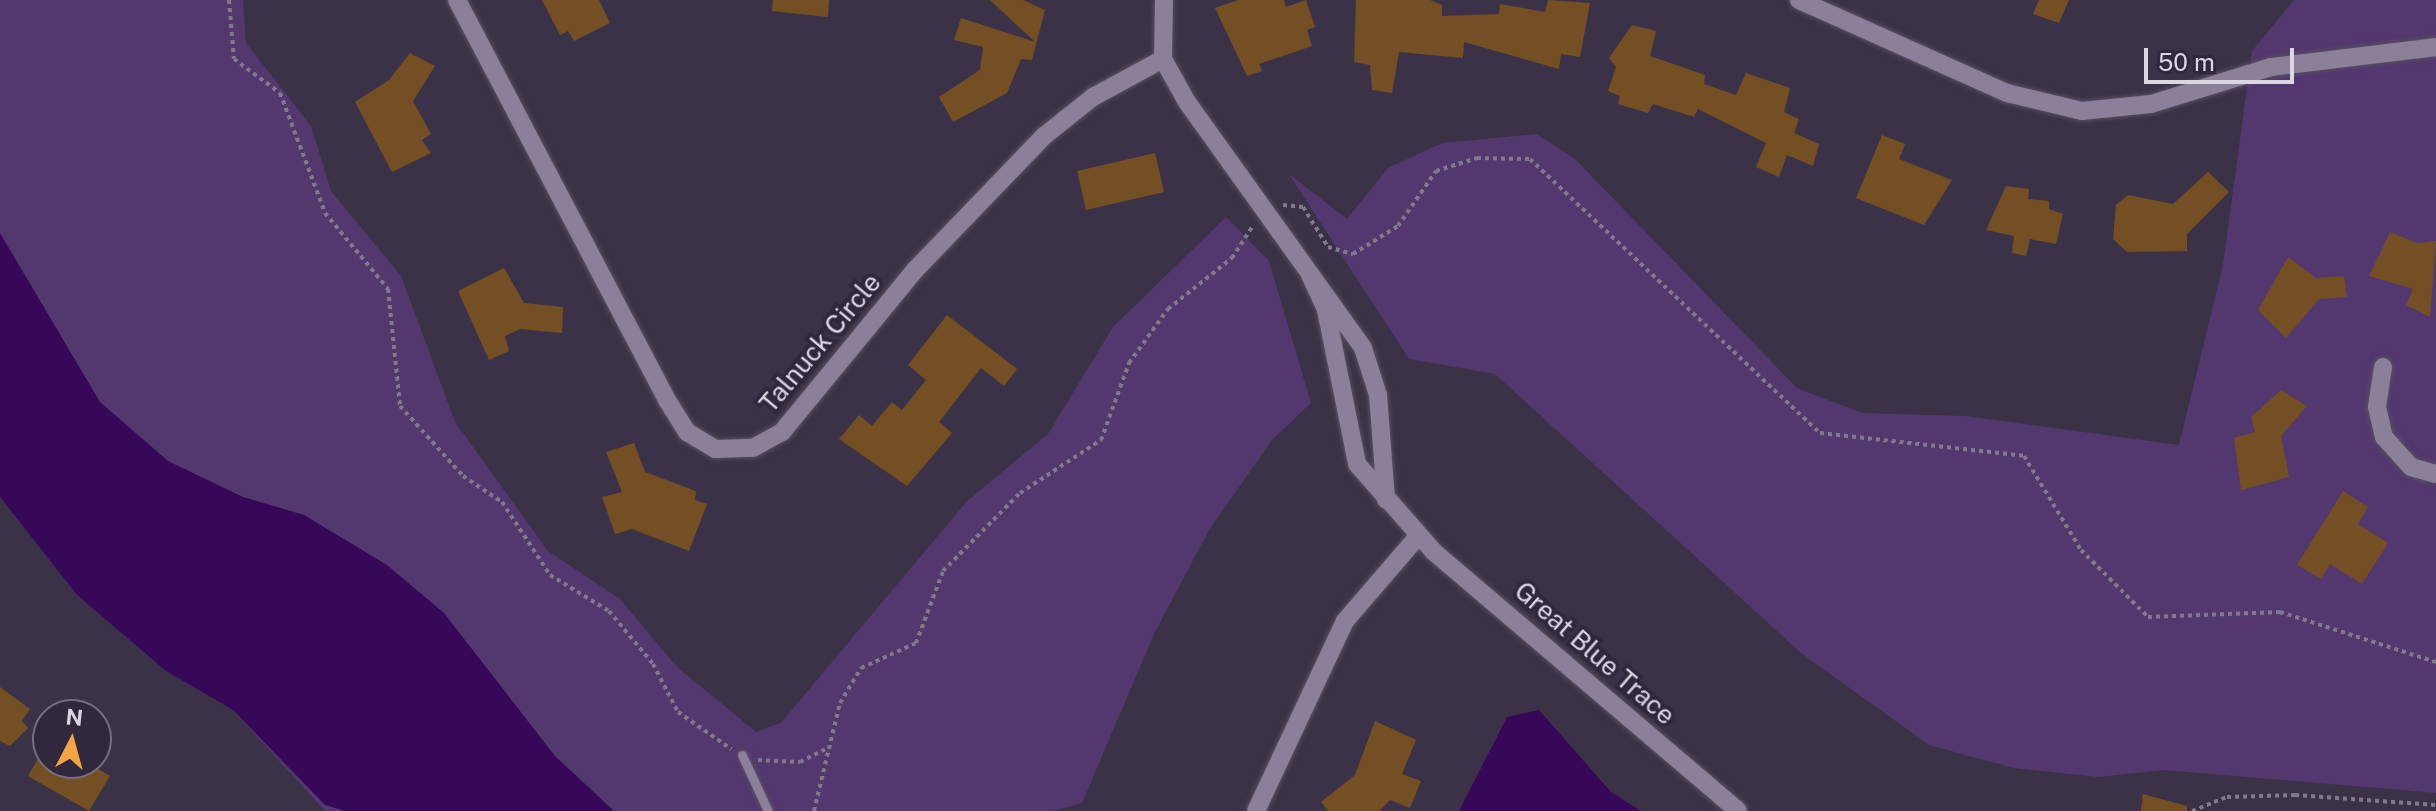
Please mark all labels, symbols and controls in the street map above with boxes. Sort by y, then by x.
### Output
scale bar [2148,32,2298,82]
text: 50 m [2158,48,2215,76]
street label: Talnuck Circle [753,267,887,419]
street label: Great Blue Trace [1508,575,1682,731]
north arrow [32,699,112,779]
text: N [64,703,84,731]

